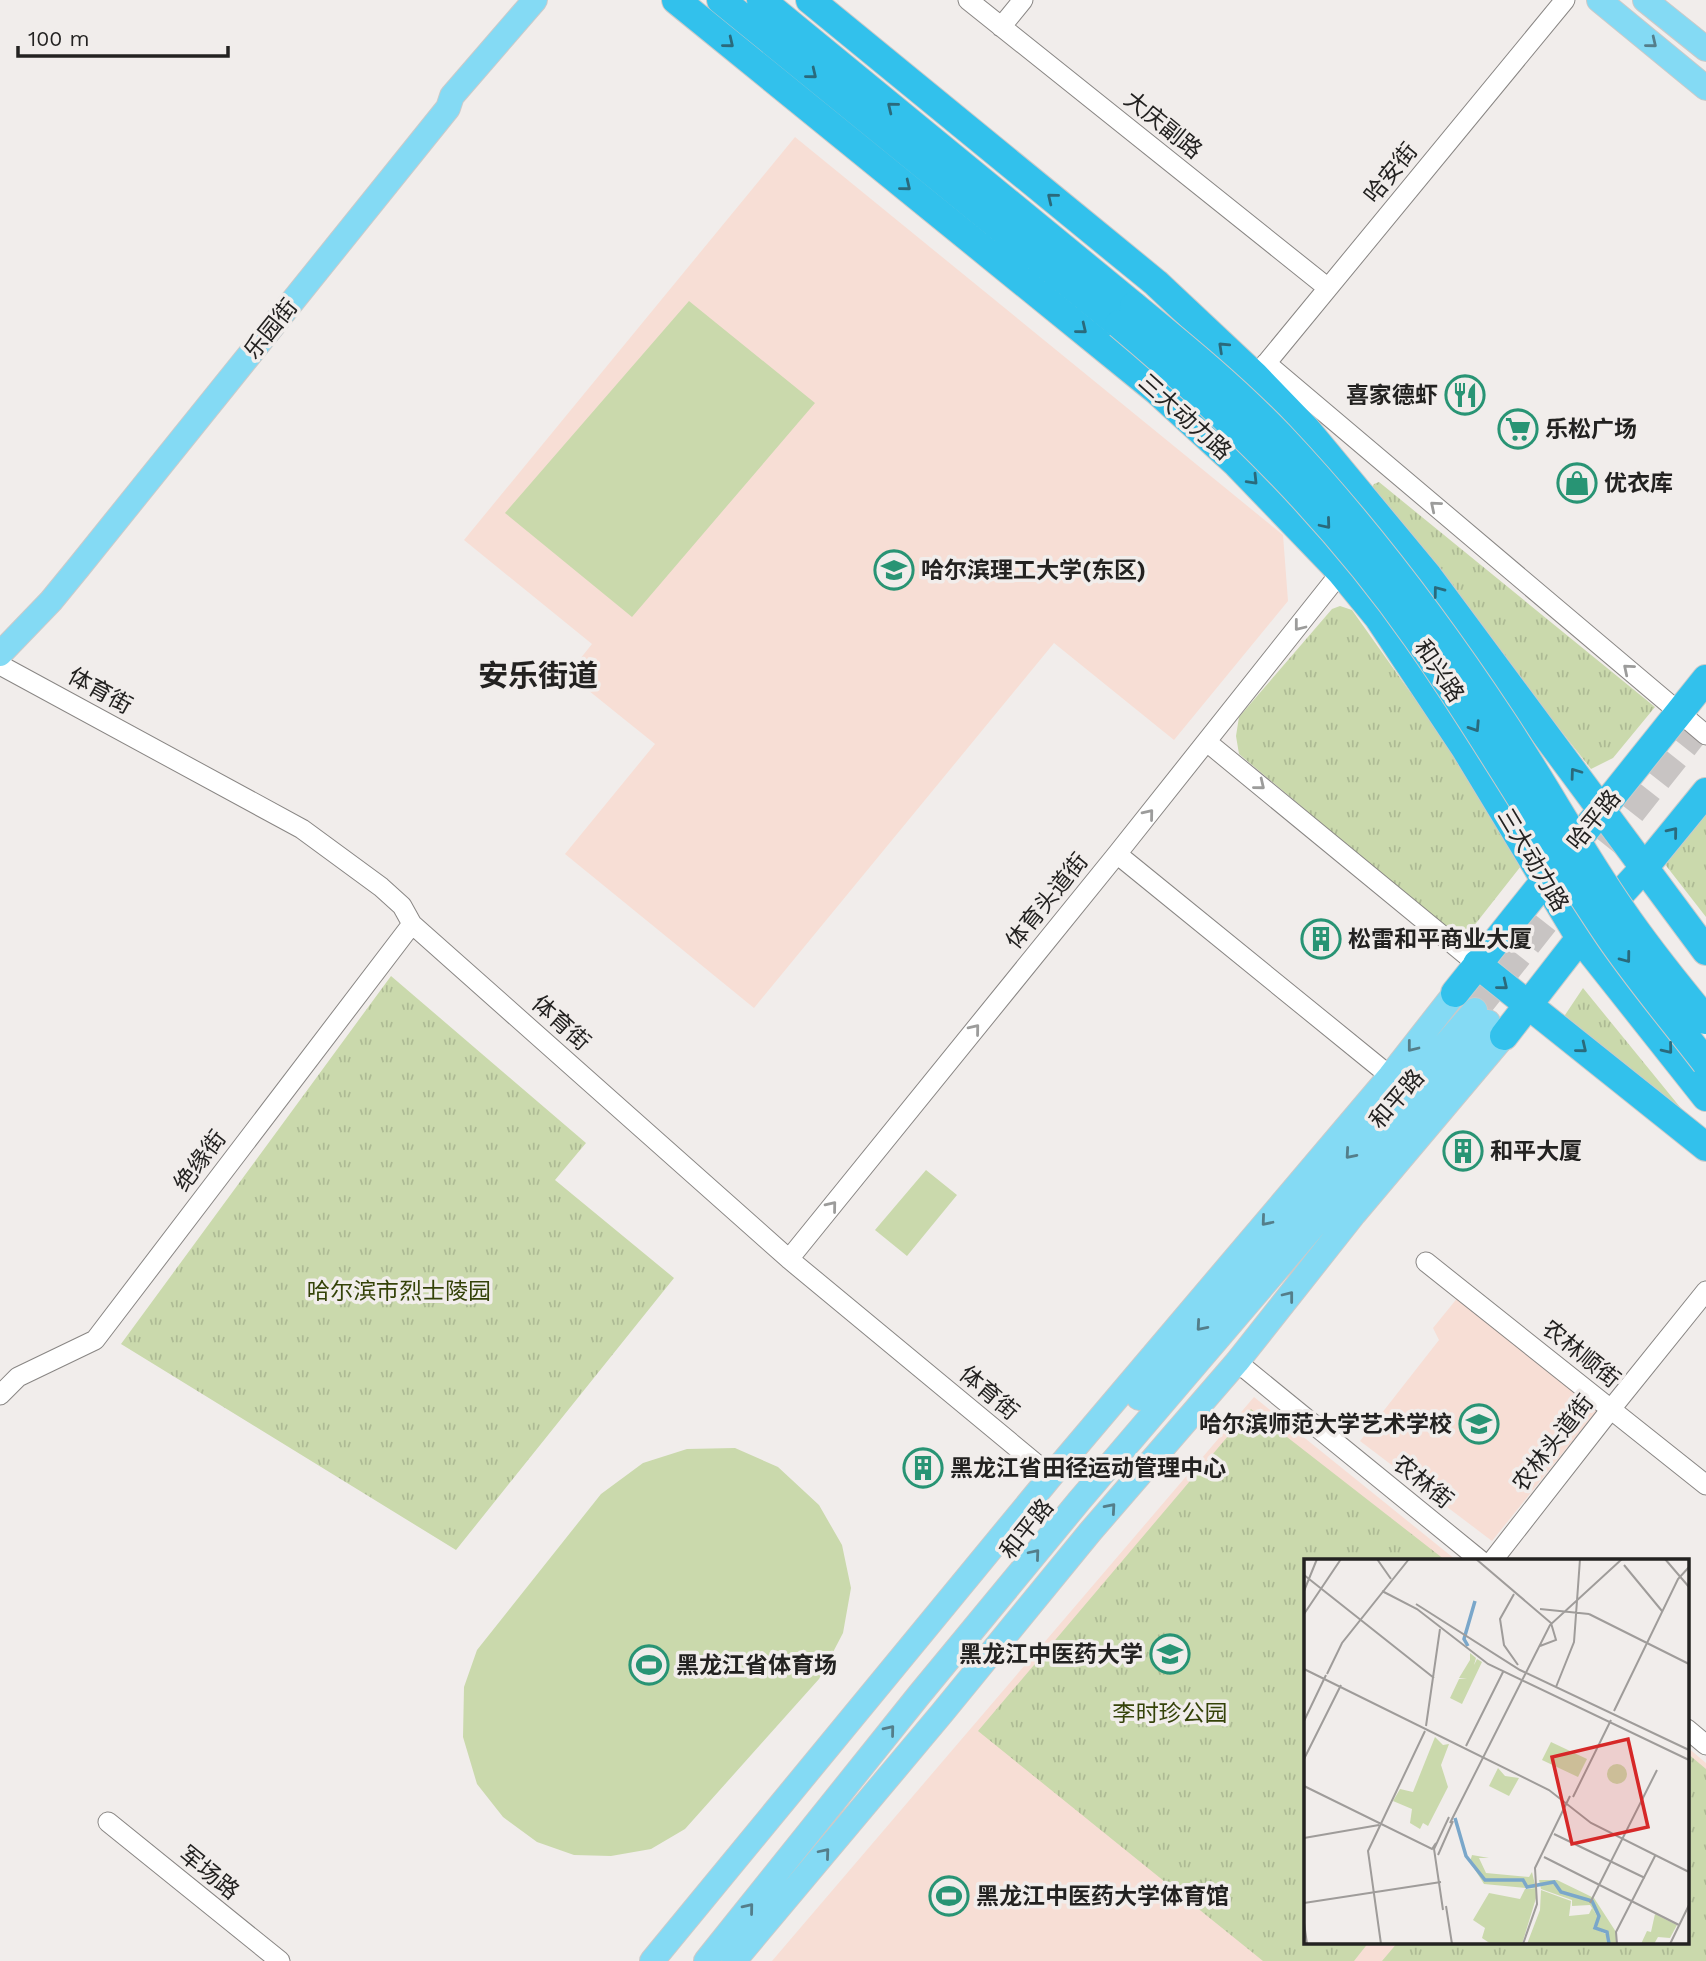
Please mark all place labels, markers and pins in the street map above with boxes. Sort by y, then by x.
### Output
restaurant icon: 喜家德虾 [1444,374,1486,416]
place label: 喜家德虾 [1346,382,1438,409]
supermarket icon: 乐松广场 [1497,408,1539,450]
place label: 乐松广场 [1545,416,1637,443]
shop icon: 优衣库 [1556,462,1598,504]
place label: 优衣库 [1604,470,1673,497]
school or university icon: 哈尔滨理工大学(东区) [873,549,915,591]
place label: 哈尔滨理工大学(东区) [921,557,1146,584]
building icon: 松雷和平商业大厦 [1300,918,1342,960]
place label: 松雷和平商业大厦 [1348,926,1532,953]
building icon: 和平大厦 [1442,1130,1484,1172]
place label: 和平大厦 [1490,1138,1582,1165]
school or university icon: 哈尔滨师范大学艺术学校 [1458,1403,1500,1445]
place label: 哈尔滨师范大学艺术学校 [1199,1411,1452,1438]
building icon: 黑龙江省田径运动管理中心 [902,1447,944,1489]
place label: 黑龙江省田径运动管理中心 [950,1455,1226,1482]
school or university icon: 黑龙江中医药大学 [1149,1633,1191,1675]
place label: 黑龙江中医药大学 [959,1641,1143,1668]
sports icon: 黑龙江省体育场 [628,1644,670,1686]
place label: 黑龙江省体育场 [676,1652,837,1679]
sports icon: 黑龙江中医药大学体育馆 [928,1875,970,1917]
place label: 黑龙江中医药大学体育馆 [976,1883,1229,1910]

